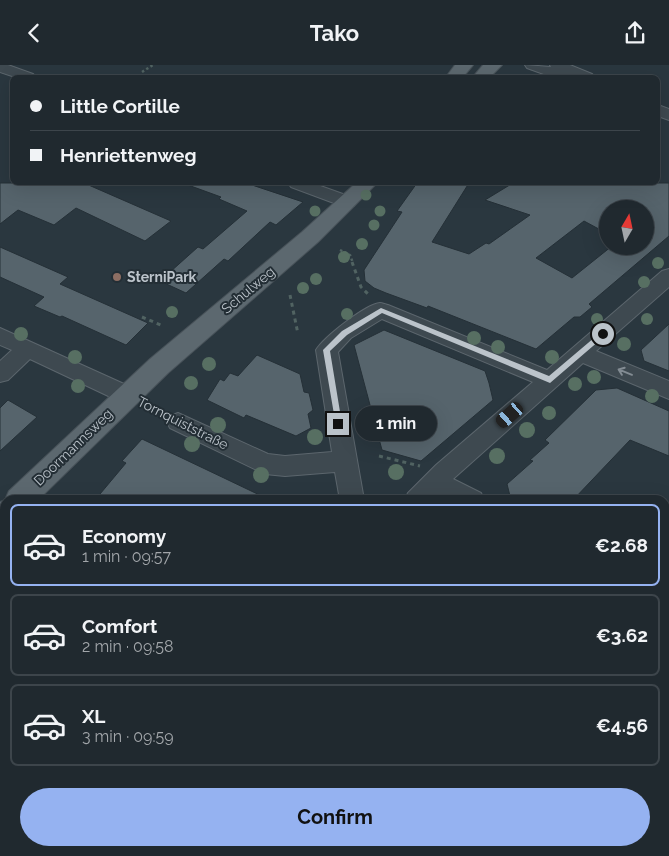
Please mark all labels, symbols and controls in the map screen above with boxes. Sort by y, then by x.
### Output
icon: back [20,19,48,47]
icon: share [621,19,649,47]
text: Tako [310,20,359,46]
text: Little Cortille [60,95,180,117]
text: Henriettenweg [60,144,196,166]
north arrow [599,200,654,255]
map controls [599,200,654,255]
street label: Schulweg [218,263,278,317]
place label: SterniPark [127,269,197,285]
marker: SterniPark [111,271,123,283]
route start [592,323,614,345]
one-way arrow [618,367,633,377]
street label: Tornquiststraße [135,393,231,453]
car [493,399,526,431]
street label: Doormannsweg [30,405,116,489]
callout: 1 min [356,407,438,441]
route end [327,413,349,435]
text: 1 min [376,414,416,433]
icon: car [22,523,67,568]
text: Economy [82,525,166,547]
text: €2.68 [595,534,648,556]
text: 1 min · 09:57 [82,547,171,566]
icon: car [22,613,67,658]
text: Comfort [82,615,157,637]
text: €3.62 [596,624,648,646]
text: 2 min · 09:58 [82,637,174,656]
icon: car [22,703,67,748]
text: XL [82,705,105,727]
text: €4.56 [596,714,648,736]
text: 3 min · 09:59 [82,727,174,746]
button: Confirm [20,788,650,846]

